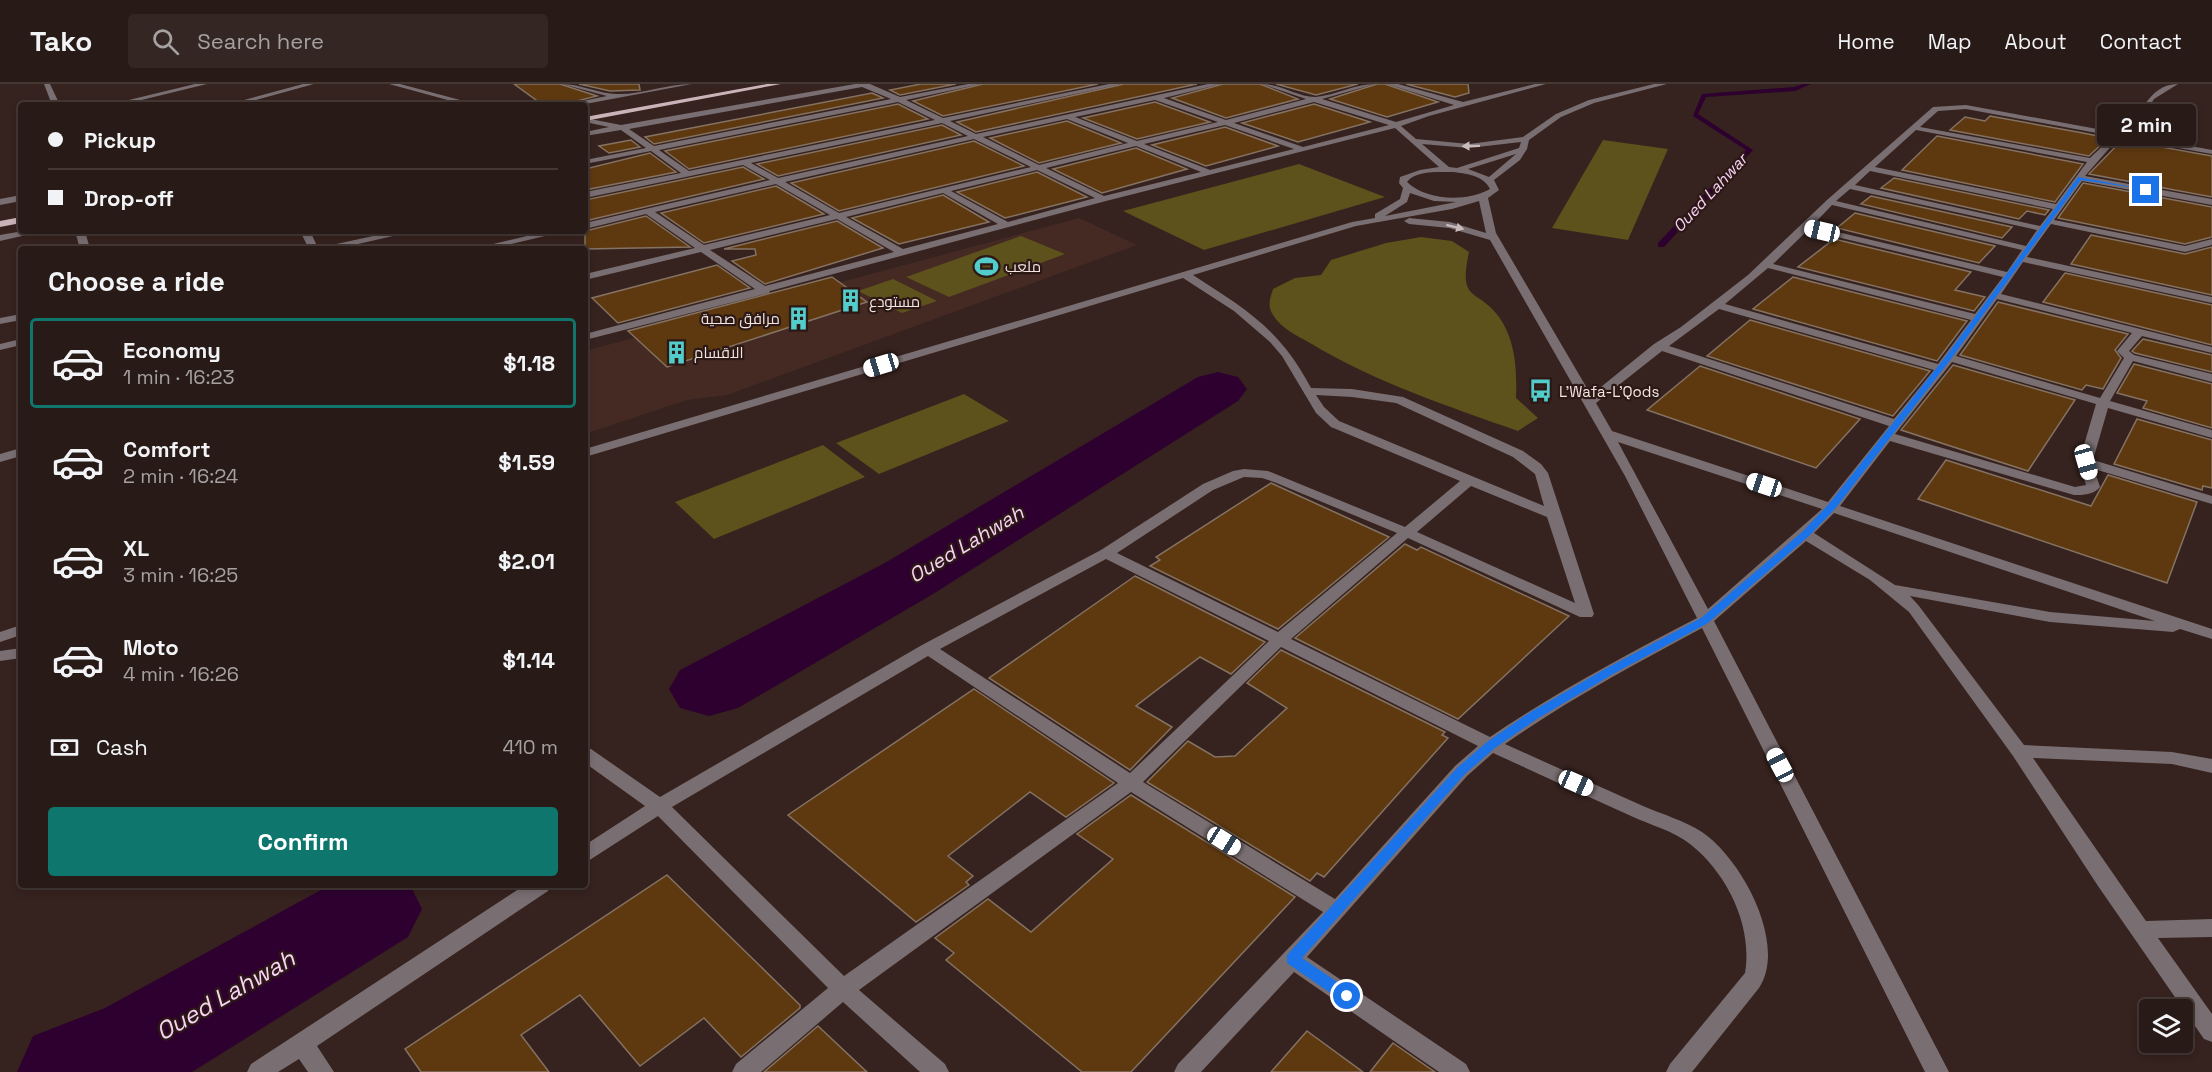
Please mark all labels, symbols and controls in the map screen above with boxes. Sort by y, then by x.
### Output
search box [128,14,548,68]
text: Tako [30,23,92,59]
icon: search [149,25,182,58]
text: Search here [197,27,324,55]
text: Home [1837,28,1895,55]
text: Map [1928,28,1972,55]
text: About [2005,28,2067,55]
text: Contact [2100,28,2182,55]
callout: 2 min [2096,103,2196,145]
text: 2 min [2121,112,2172,138]
text: Pickup [84,126,156,154]
one-way arrow [1461,141,1480,150]
water label: Oued Lahwar [1668,148,1753,237]
route end [2132,176,2159,203]
text: Drop-off [84,184,174,212]
car [1802,218,1842,244]
one-way arrow [1446,222,1464,232]
sports icon: ملعب [974,253,1000,279]
place label: ملعب [1005,257,1041,276]
text: Choose a ride [48,264,225,299]
building icon: مستودع [838,288,864,314]
place label: مستودع [869,292,920,313]
building icon: مرافق صحية [785,305,811,331]
place label: مرافق صحية [701,309,780,329]
icon: car [51,336,105,390]
text: Economy [123,336,221,364]
building icon: الاقسام [663,339,689,365]
place label: الاقسام [694,343,744,363]
text: $1.18 [503,349,555,377]
car [861,351,901,379]
text: 1 min · 16:23 [123,364,235,390]
bus stop icon: L'Wafa-L'Qods [1528,378,1554,404]
place label: L'Wafa-L'Qods [1559,382,1660,401]
icon: car [51,435,105,489]
text: Comfort [123,435,211,463]
car [2072,442,2100,482]
text: $1.59 [498,448,555,476]
text: 2 min · 16:24 [123,463,238,489]
car [1744,471,1784,499]
water label: Oued Lahwah [904,499,1029,589]
icon: car [51,534,105,588]
text: XL [123,534,149,562]
text: $2.01 [498,547,555,575]
text: 3 min · 16:25 [123,562,238,588]
icon: car [51,633,105,687]
text: Moto [123,633,179,661]
text: $1.14 [502,646,555,674]
text: 4 min · 16:26 [123,661,239,687]
icon: cash [48,731,81,764]
text: Cash [96,733,148,761]
text: 410 m [502,734,558,760]
car [1764,745,1796,785]
car [1556,767,1596,799]
button: Confirm [48,807,558,876]
car [1204,824,1244,858]
water label: Oued Lahwah [150,942,301,1047]
route start [1333,982,1360,1009]
map controls [2139,999,2193,1053]
button: layers [2139,999,2193,1053]

